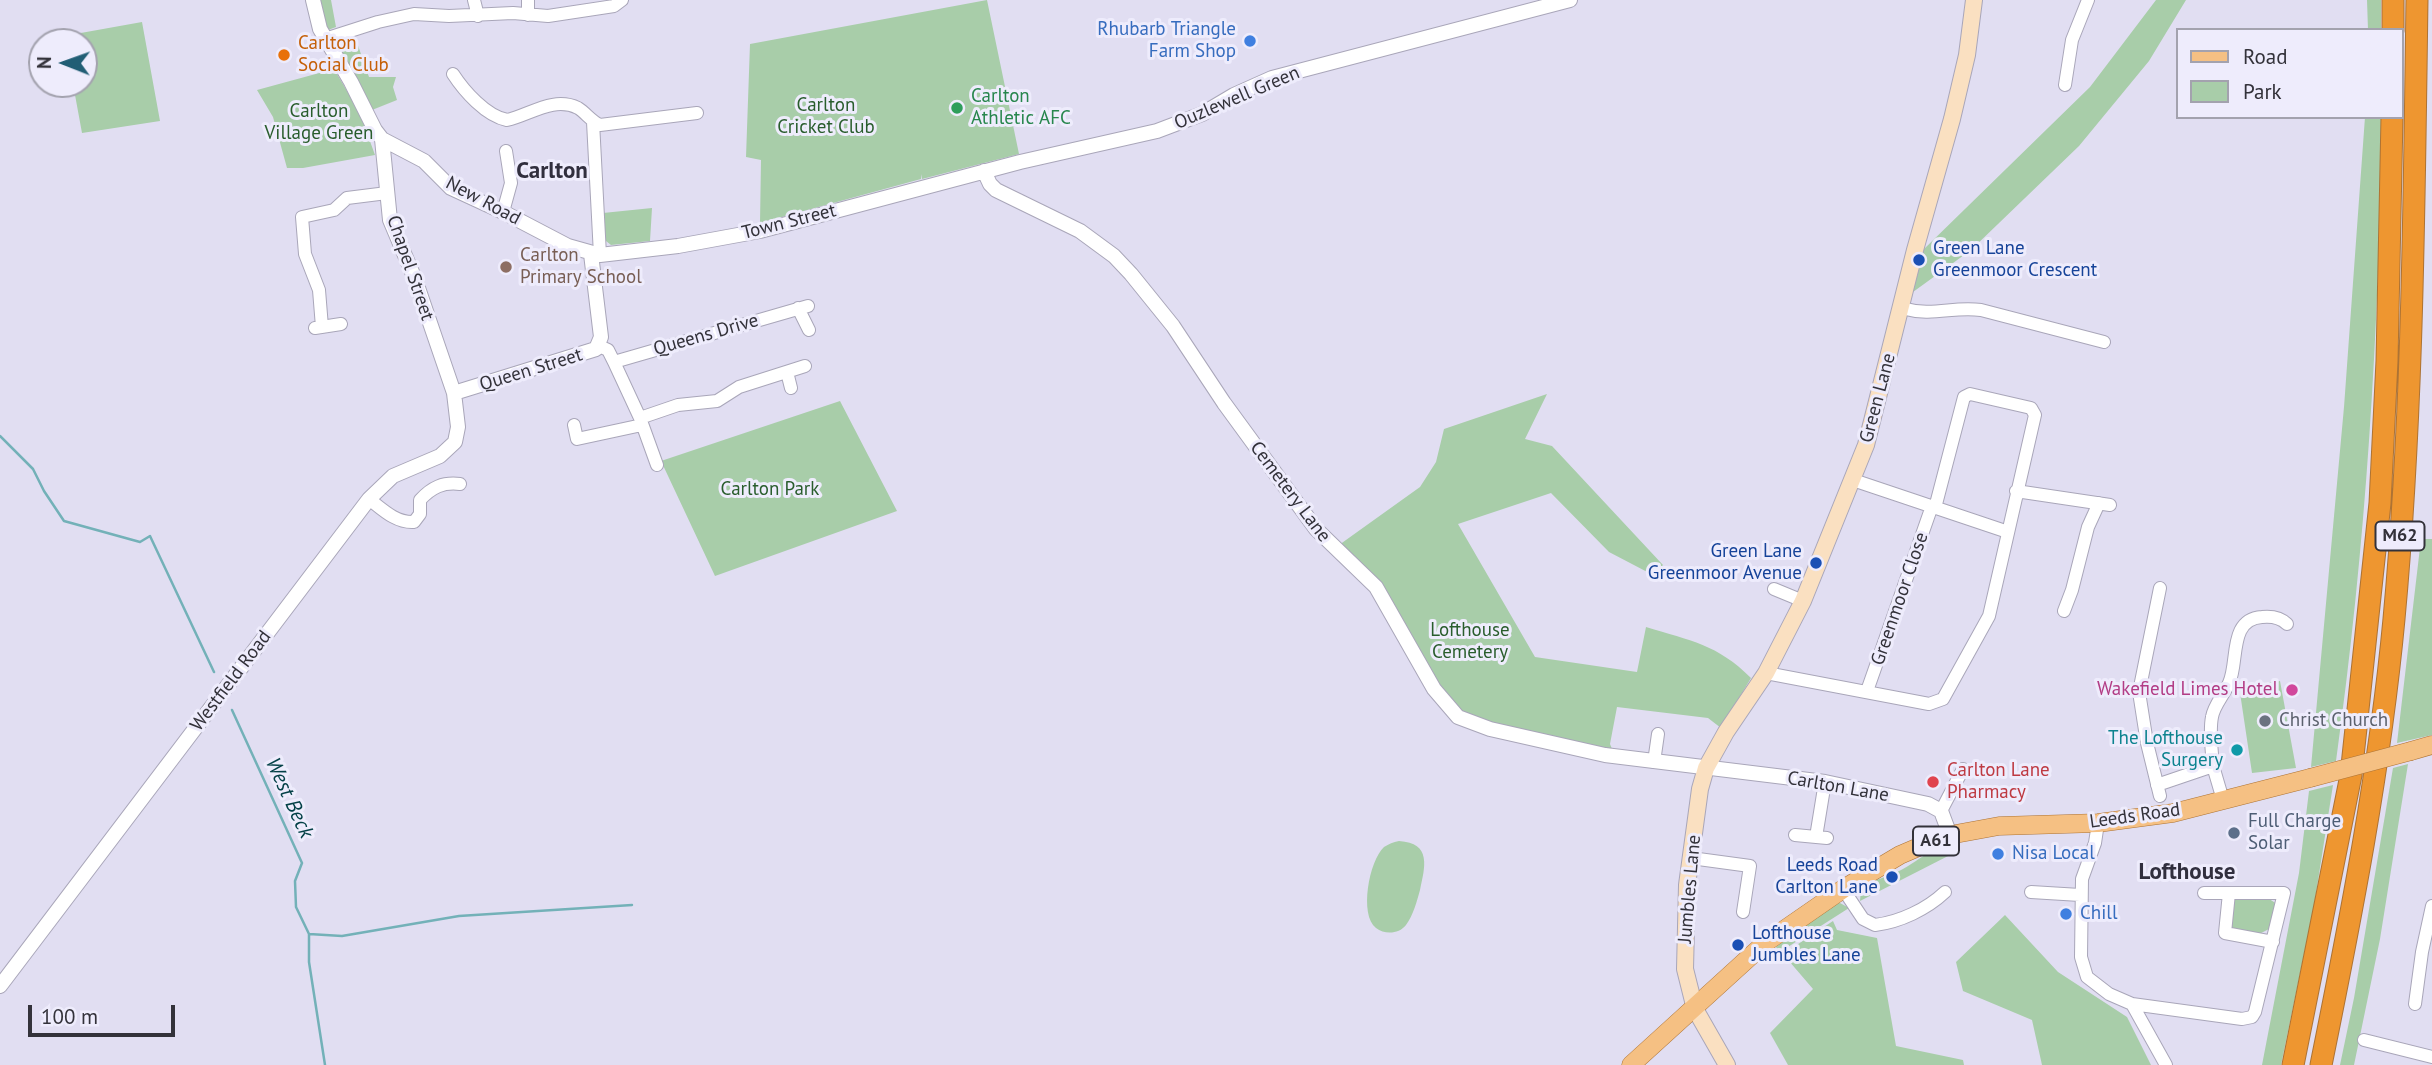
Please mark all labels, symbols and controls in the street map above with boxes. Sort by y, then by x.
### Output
place label: Rhubarb Triangle Farm Shop [1097,19,1236,63]
north arrow [28,28,98,98]
legend [2176,28,2404,119]
place label: Carlton Social Club [298,33,389,77]
marker: Rhubarb Triangle Farm Shop [1242,33,1258,49]
text: Road [2243,43,2287,70]
marker: Carlton Social Club [276,47,292,63]
text: N [32,56,56,69]
street label: Ouzlewell Green [1171,61,1303,135]
text: Park [2243,78,2282,105]
place label: Carlton Athletic AFC [971,86,1071,130]
park label: Carlton Cricket Club [777,95,875,139]
marker: Carlton Athletic AFC [949,100,965,116]
park label: Carlton Village Green [265,101,373,145]
district label: Carlton [516,157,588,185]
street label: New Road [442,172,524,230]
street label: Town Street [740,199,838,245]
street label: Chapel Street [381,212,439,324]
place label: Green Lane Greenmoor Crescent [1933,238,2097,282]
place label: Carlton Primary School [520,245,642,289]
marker: Green Lane Greenmoor Crescent [1911,252,1927,268]
marker: Carlton Primary School [498,259,514,275]
street label: Queens Drive [651,309,761,361]
street label: Queen Street [477,344,585,396]
street label: Green Lane [1855,351,1901,445]
street label: Cemetery Lane [1245,437,1335,547]
park label: Carlton Park [721,479,819,501]
road number: M62 [2376,522,2424,550]
street label: Greenmoor Close [1867,530,1933,668]
place label: Green Lane Greenmoor Avenue [1648,541,1802,585]
marker: Green Lane Greenmoor Avenue [1808,555,1824,571]
park label: Lofthouse Cemetery [1430,620,1510,664]
street label: Westfield Road [186,626,276,736]
place label: Wakefield Limes Hotel [2097,679,2278,701]
marker: Wakefield Limes Hotel [2284,682,2300,698]
place label: Christ Church [2279,710,2388,732]
marker: Christ Church [2257,713,2273,729]
place label: The Lofthouse Surgery [2108,728,2223,772]
marker: The Lofthouse Surgery [2229,742,2245,758]
water label: West Beck [259,754,319,842]
place label: Carlton Lane Pharmacy [1947,760,2050,804]
street label: Carlton Lane [1785,767,1891,807]
marker: Carlton Lane Pharmacy [1925,774,1941,790]
street label: Leeds Road [2088,798,2182,834]
place label: Full Charge Solar [2248,811,2341,855]
marker: Full Charge Solar [2226,825,2242,841]
road number: A61 [1913,826,1959,856]
street label: Jumbles Lane [1674,834,1706,944]
place label: Nisa Local [2012,843,2095,865]
marker: Nisa Local [1990,846,2006,862]
place label: Leeds Road Carlton Lane [1775,855,1878,899]
district label: Lofthouse [2139,858,2235,886]
marker: Leeds Road Carlton Lane [1884,869,1900,885]
place label: Chill [2080,903,2117,925]
marker: Chill [2058,906,2074,922]
place label: Lofthouse Jumbles Lane [1752,923,1861,967]
marker: Lofthouse Jumbles Lane [1730,937,1746,953]
scale bar [32,992,178,1036]
text: 100 m [41,1003,98,1030]

